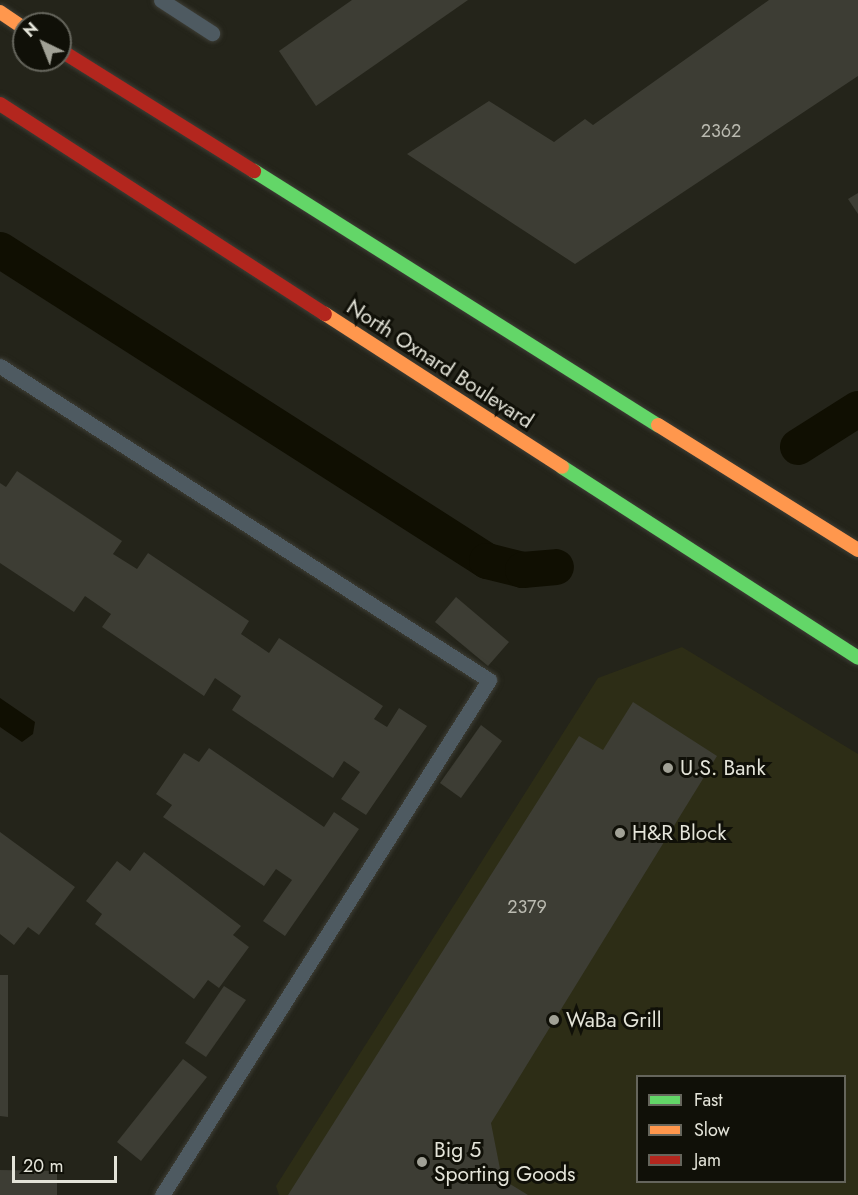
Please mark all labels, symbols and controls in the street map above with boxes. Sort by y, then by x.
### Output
north arrow [12,12,72,72]
text: N [18,17,43,43]
house number: 2362 [701,120,741,142]
street label: North Oxnard Boulevard [342,294,538,434]
place label: U.S. Bank [680,755,766,781]
marker: U.S. Bank [661,761,675,775]
place label: H&R Block [632,820,727,846]
marker: H&R Block [613,826,627,840]
house number: 2379 [507,896,547,918]
place label: WaBa Grill [566,1007,662,1033]
marker: WaBa Grill [547,1013,561,1027]
legend [636,1075,846,1183]
text: Fast [694,1087,723,1113]
text: Slow [694,1117,730,1143]
place label: Big 5 Sporting Goods [434,1137,576,1187]
scale bar [15,1144,120,1182]
text: Jam [694,1147,721,1173]
text: 20 m [23,1153,63,1179]
marker: Big 5 Sporting Goods [415,1155,429,1169]

